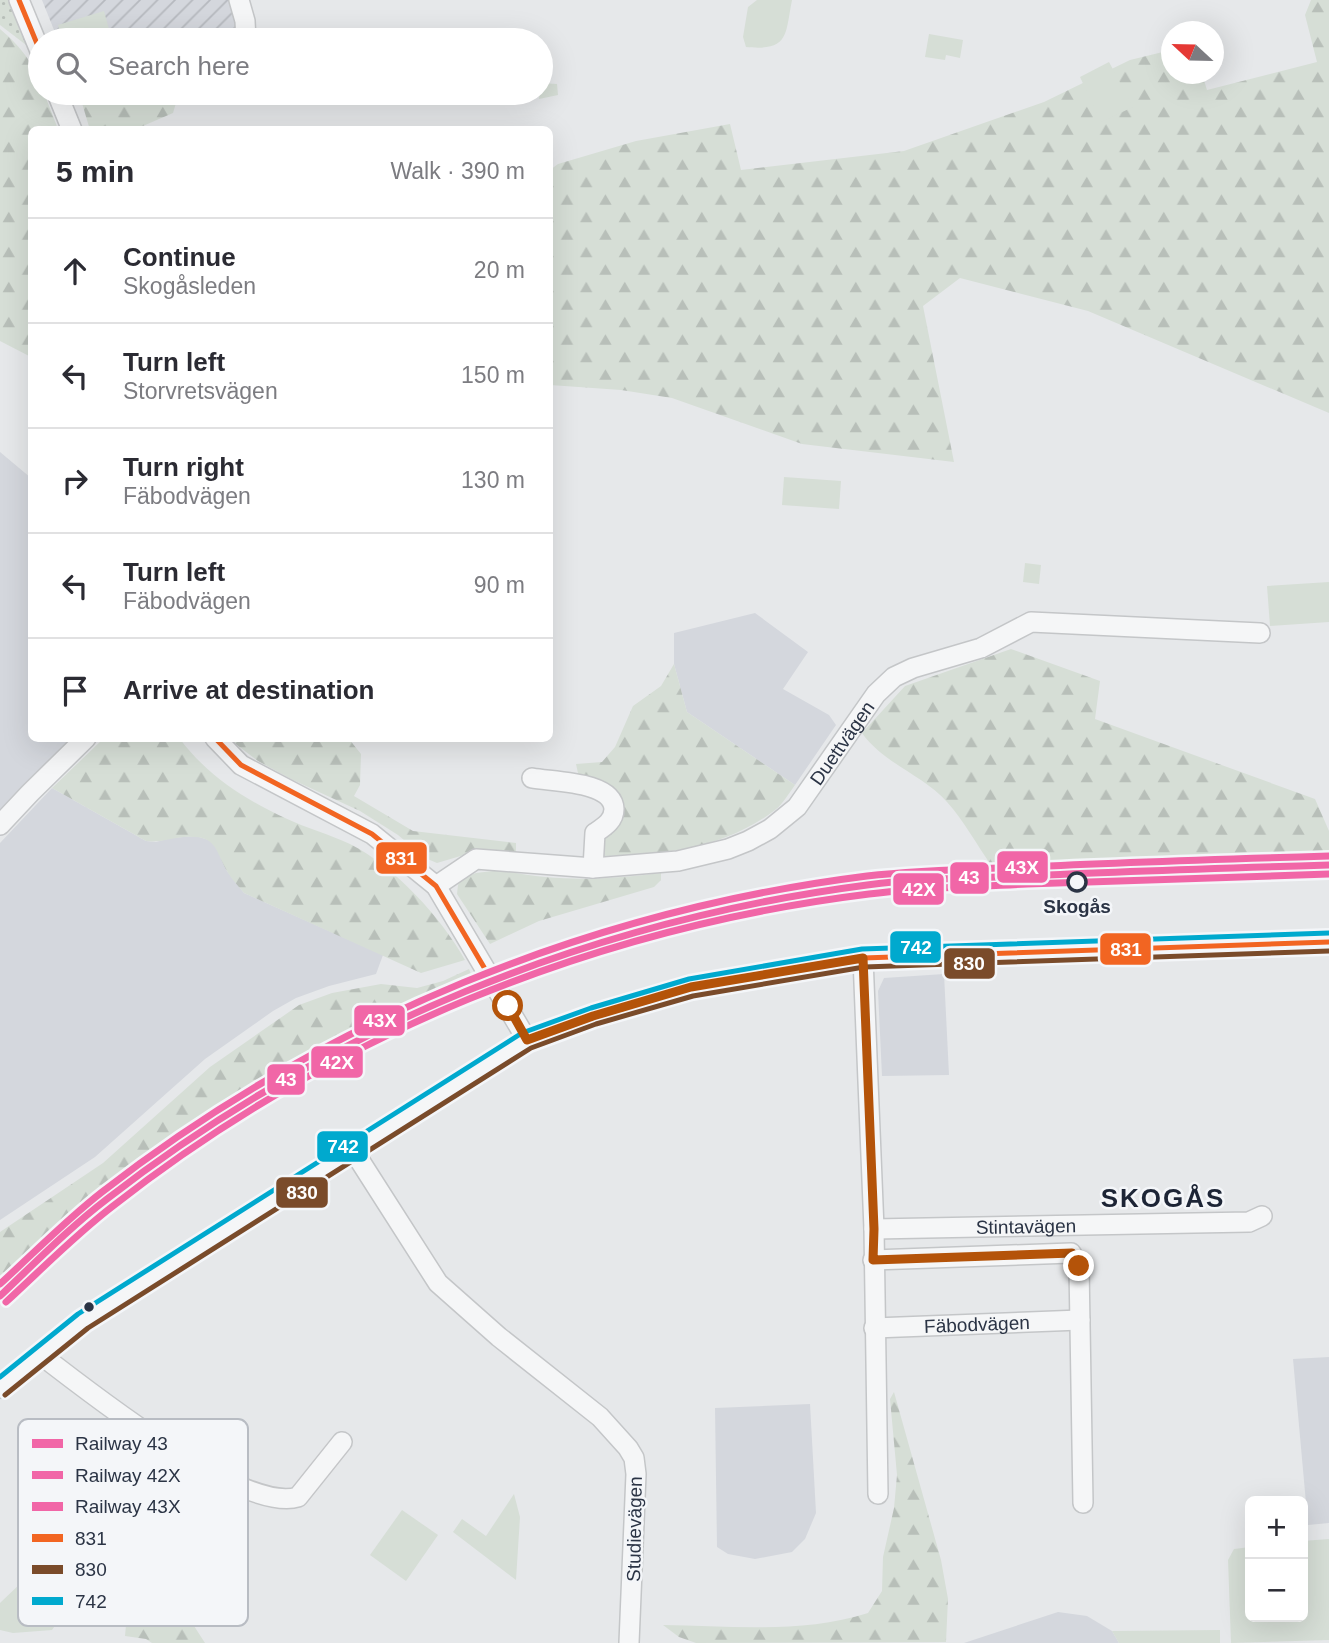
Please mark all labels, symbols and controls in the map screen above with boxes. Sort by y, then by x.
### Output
north arrow [1161,21,1224,84]
search box [28,28,553,105]
icon: search [52,48,90,86]
text: Search here [108,51,250,81]
text: 5 min [56,155,134,188]
text: Walk · 390 m [390,158,525,184]
text: Continue [123,242,236,272]
icon: ahead [56,252,94,290]
text: 20 m [474,257,525,283]
text: Skogåsleden [123,273,256,299]
text: Turn left [123,347,225,377]
icon: left [56,357,94,395]
text: 150 m [461,362,525,388]
text: Storvretsvägen [123,378,278,404]
text: Turn right [123,452,244,482]
icon: right [56,462,94,500]
text: 130 m [461,467,525,493]
text: Fäbodvägen [123,483,251,509]
text: Turn left [123,557,225,587]
icon: left [56,567,94,605]
text: 90 m [474,572,525,598]
text: Fäbodvägen [123,588,251,614]
icon: arrive [56,672,94,710]
text: Arrive at destination [123,675,374,705]
street label: Duettvägen [806,697,879,789]
line badge: 831 [375,841,428,875]
text: 831 [385,848,417,869]
line badge: 43X [996,850,1049,884]
text: 43X [1005,857,1039,878]
line badge: 43 [949,861,990,895]
text: 43 [958,867,980,888]
line badge: 42X [892,872,945,906]
marker: Skogås [1067,872,1087,892]
text: 42X [902,879,936,900]
place label: Skogås [1043,896,1111,917]
line badge: 742 [889,930,942,964]
line badge: 831 [1099,932,1152,966]
text: 742 [900,937,932,958]
text: 831 [1110,939,1142,960]
line badge: 830 [943,947,996,980]
text: 830 [953,953,985,974]
route start [492,990,523,1021]
line badge: 43X [353,1004,406,1037]
text: 43X [363,1010,397,1031]
line badge: 42X [310,1045,364,1079]
text: 42X [320,1052,354,1073]
line badge: 43 [266,1063,306,1096]
text: 43 [275,1069,297,1090]
line badge: 742 [316,1130,369,1163]
text: 742 [327,1136,359,1157]
line badge: 830 [275,1176,329,1209]
text: 830 [286,1182,318,1203]
district label: SKOGÅS [1101,1183,1225,1213]
street label: Stintavägen [976,1215,1076,1238]
route end [1063,1250,1094,1281]
unlabelled marker [82,1300,96,1314]
street label: Fäbodvägen [924,1312,1030,1337]
legend [18,1419,248,1626]
text: Railway 43 [75,1433,168,1454]
text: Railway 42X [75,1465,181,1486]
street label: Studievägen [623,1476,646,1582]
text: Railway 43X [75,1496,181,1517]
map controls [1245,1496,1308,1622]
button: + [1245,1496,1308,1559]
text: 831 [75,1528,107,1549]
text: 830 [75,1559,107,1580]
button: − [1245,1559,1308,1622]
text: 742 [75,1591,107,1612]

